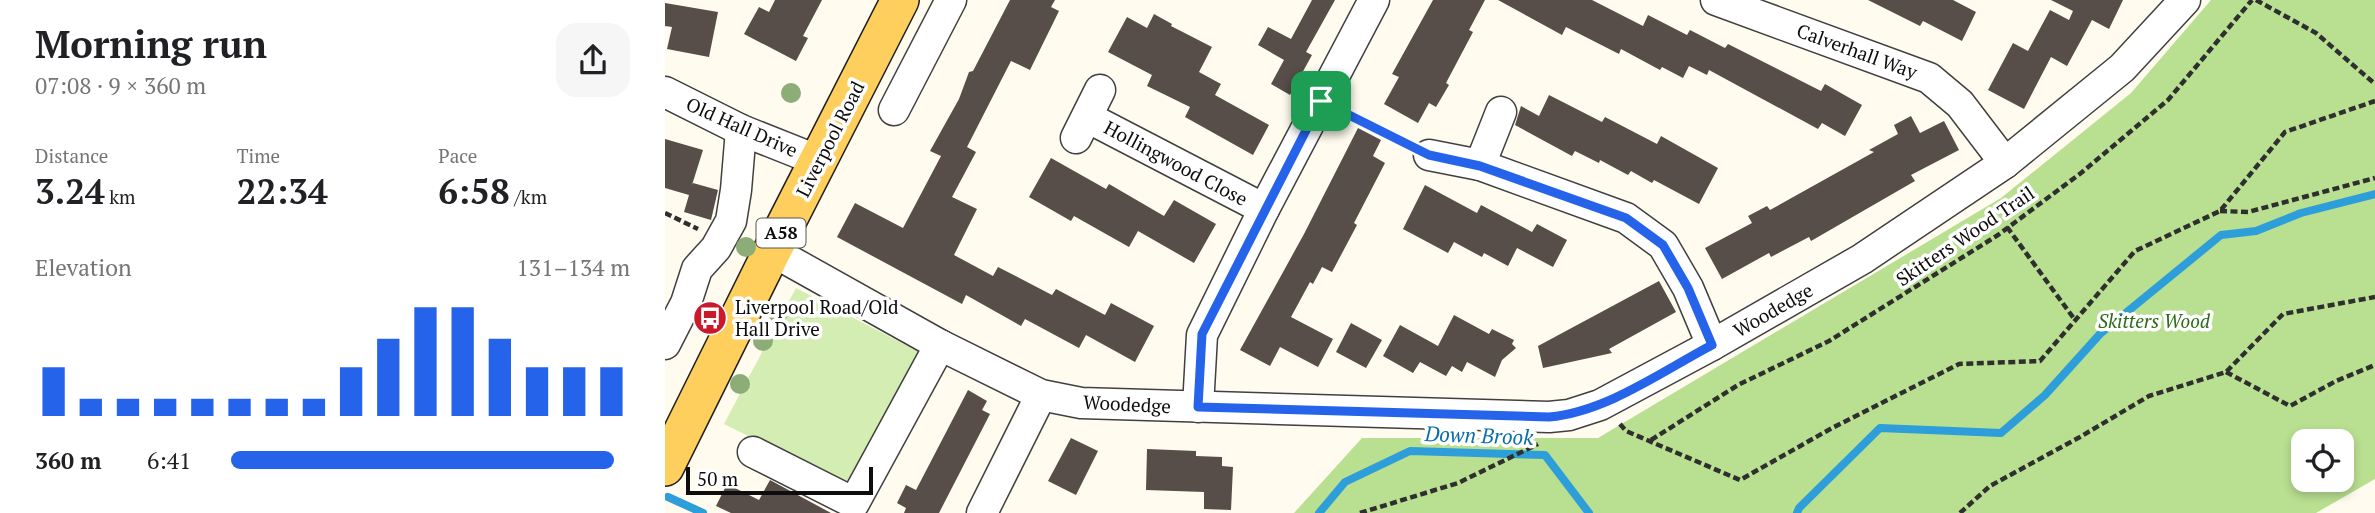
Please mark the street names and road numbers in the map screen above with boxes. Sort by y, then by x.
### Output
street label: Calverhall Way [1794,17,1921,84]
street label: Liverpool Road [790,76,870,201]
street label: Old Hall Drive [682,91,802,162]
street label: Hollingwood Close [1100,114,1252,211]
street label: Skitters Wood Trail [1891,180,2039,291]
road number: A58 [757,218,805,247]
street label: Woodedge [1729,277,1817,342]
street label: Woodedge [1083,389,1171,418]

